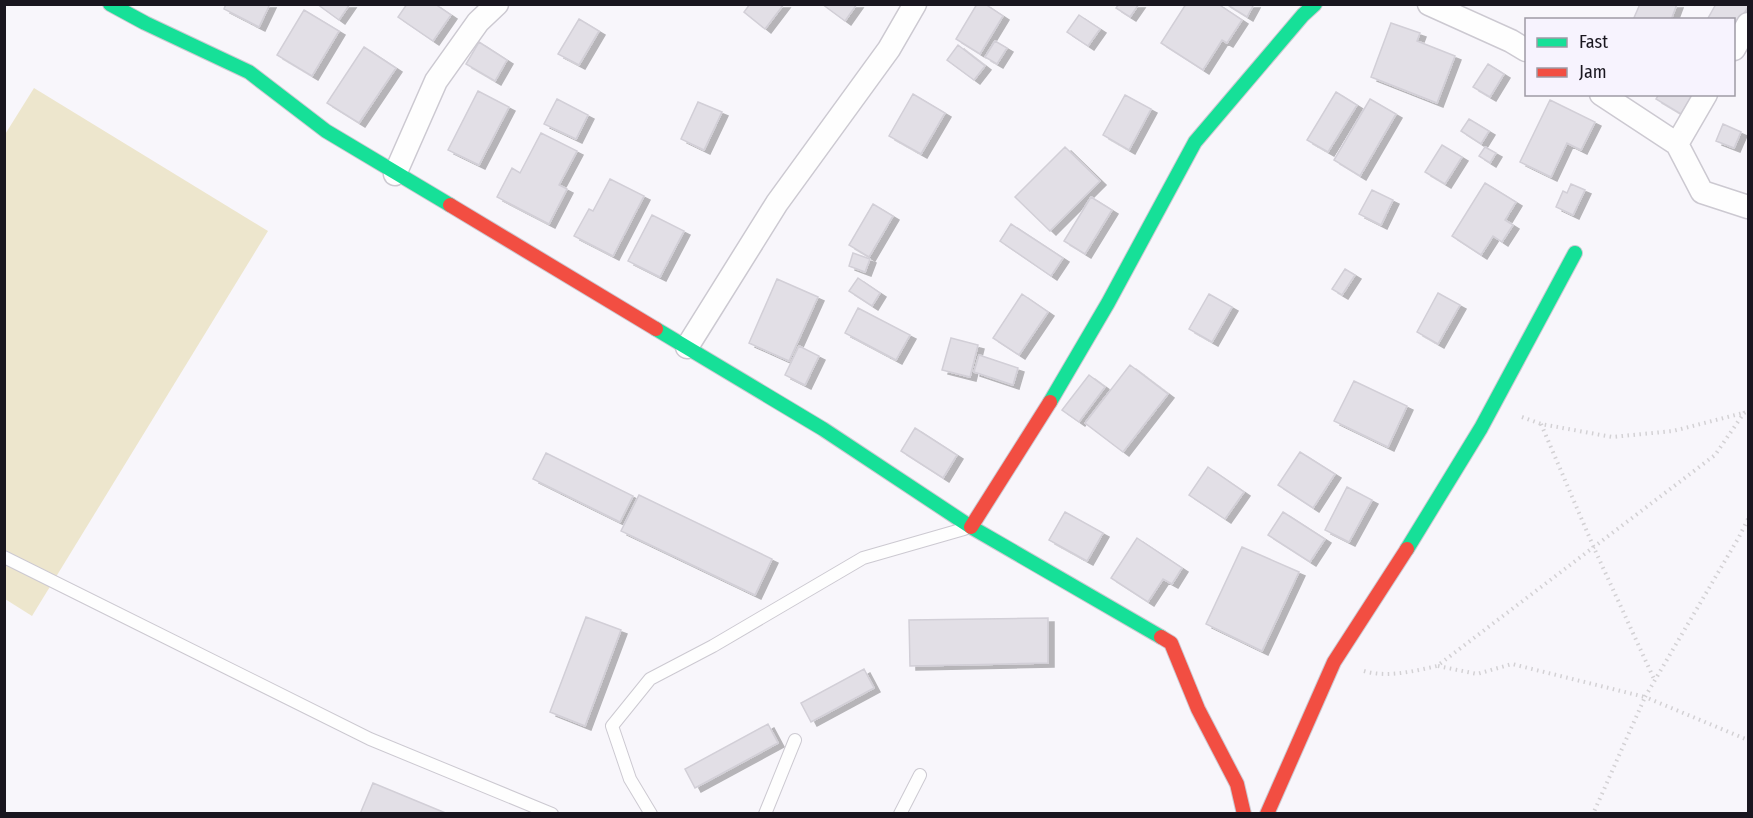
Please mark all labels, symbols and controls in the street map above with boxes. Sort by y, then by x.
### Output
legend [1525,18,1735,96]
text: Fast [1579,31,1608,53]
text: Jam [1579,61,1607,83]

